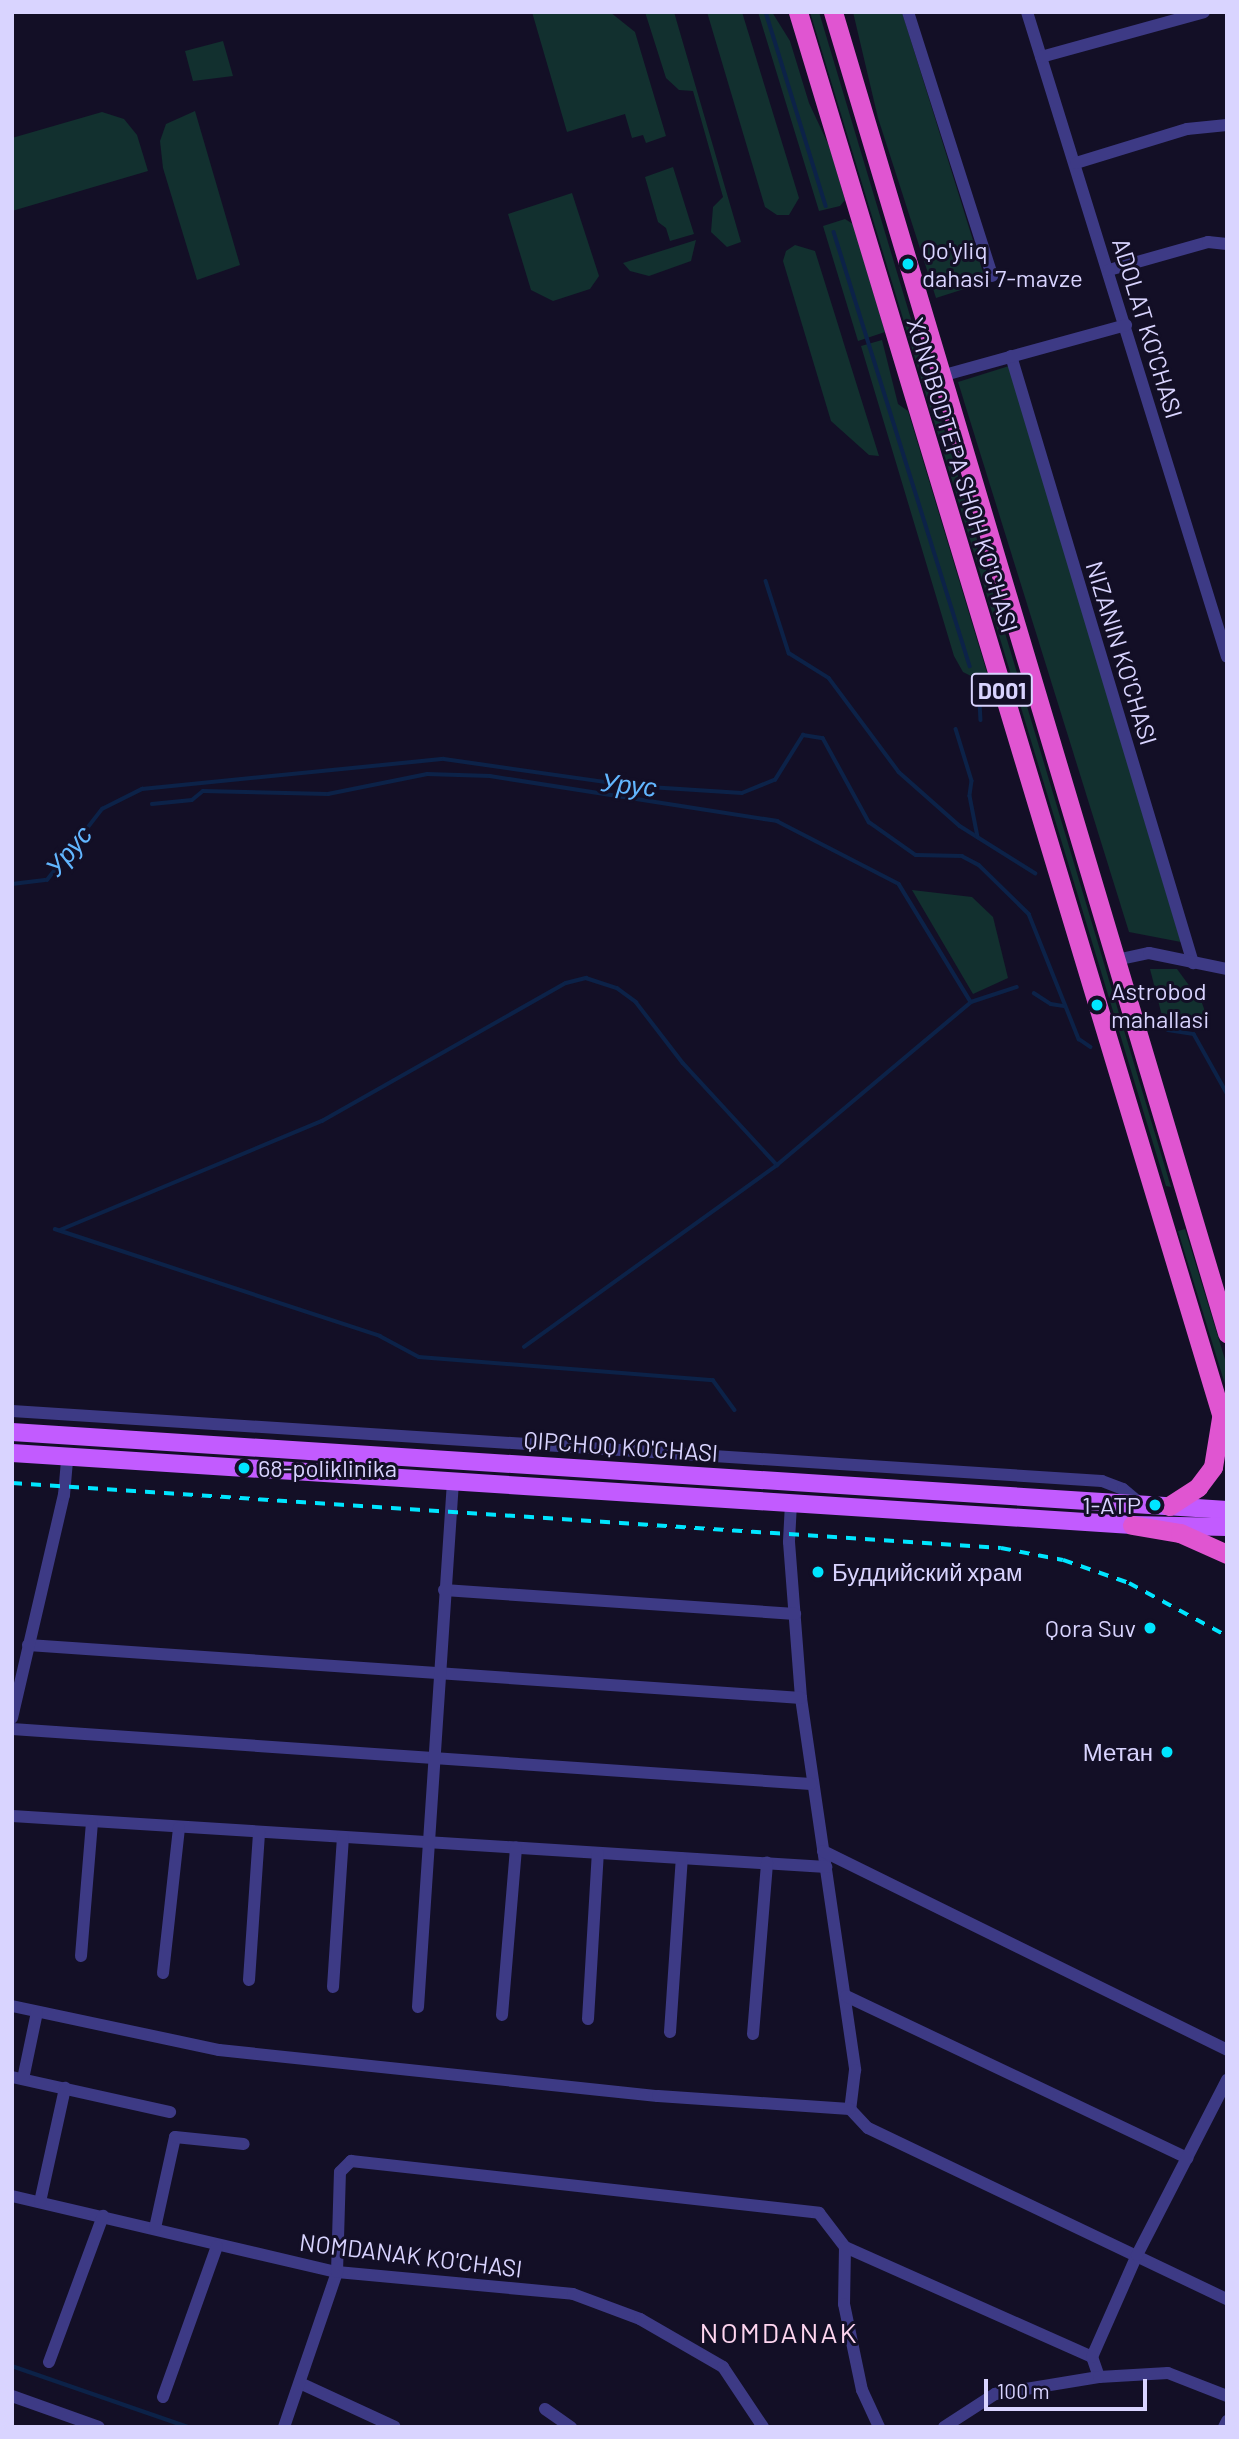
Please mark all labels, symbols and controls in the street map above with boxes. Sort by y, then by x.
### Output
street label: ADOLAT KO'CHASI [1107,234,1189,422]
place label: Qo'yliq dahasi 7-mavze [922,236,1083,292]
marker: Qo'yliq dahasi 7-mavze [900,256,916,272]
street label: XONOBODTEPA SHOH KO'CHASI [901,314,1025,636]
street label: NIZANIN KO'CHASI [1080,558,1164,748]
road number: D001 [970,670,1034,710]
water label: Урус [600,766,658,802]
water label: Урус [38,819,98,881]
place label: Astrobod mahallasi [1111,977,1209,1033]
marker: Astrobod mahallasi [1089,997,1105,1013]
street label: QIPCHOQ KO'CHASI [523,1425,719,1467]
place label: 68-poliklinika [258,1454,397,1482]
marker: 68-poliklinika [236,1460,252,1476]
place label: 1-ATP [1082,1491,1141,1519]
marker: 1-ATP [1147,1497,1163,1513]
place label: Буддийский храм [832,1558,1023,1586]
marker: Буддийский храм [810,1564,826,1580]
place label: Qora Suv [1045,1614,1136,1642]
marker: Qora Suv [1142,1620,1158,1636]
place label: Метан [1083,1738,1153,1766]
marker: Метан [1159,1744,1175,1760]
street label: NOMDANAK KO'CHASI [298,2227,524,2283]
district label: NOMDANAK [700,2315,858,2349]
scale bar [987,2366,1150,2410]
text: 100 m [997,2378,1050,2403]

